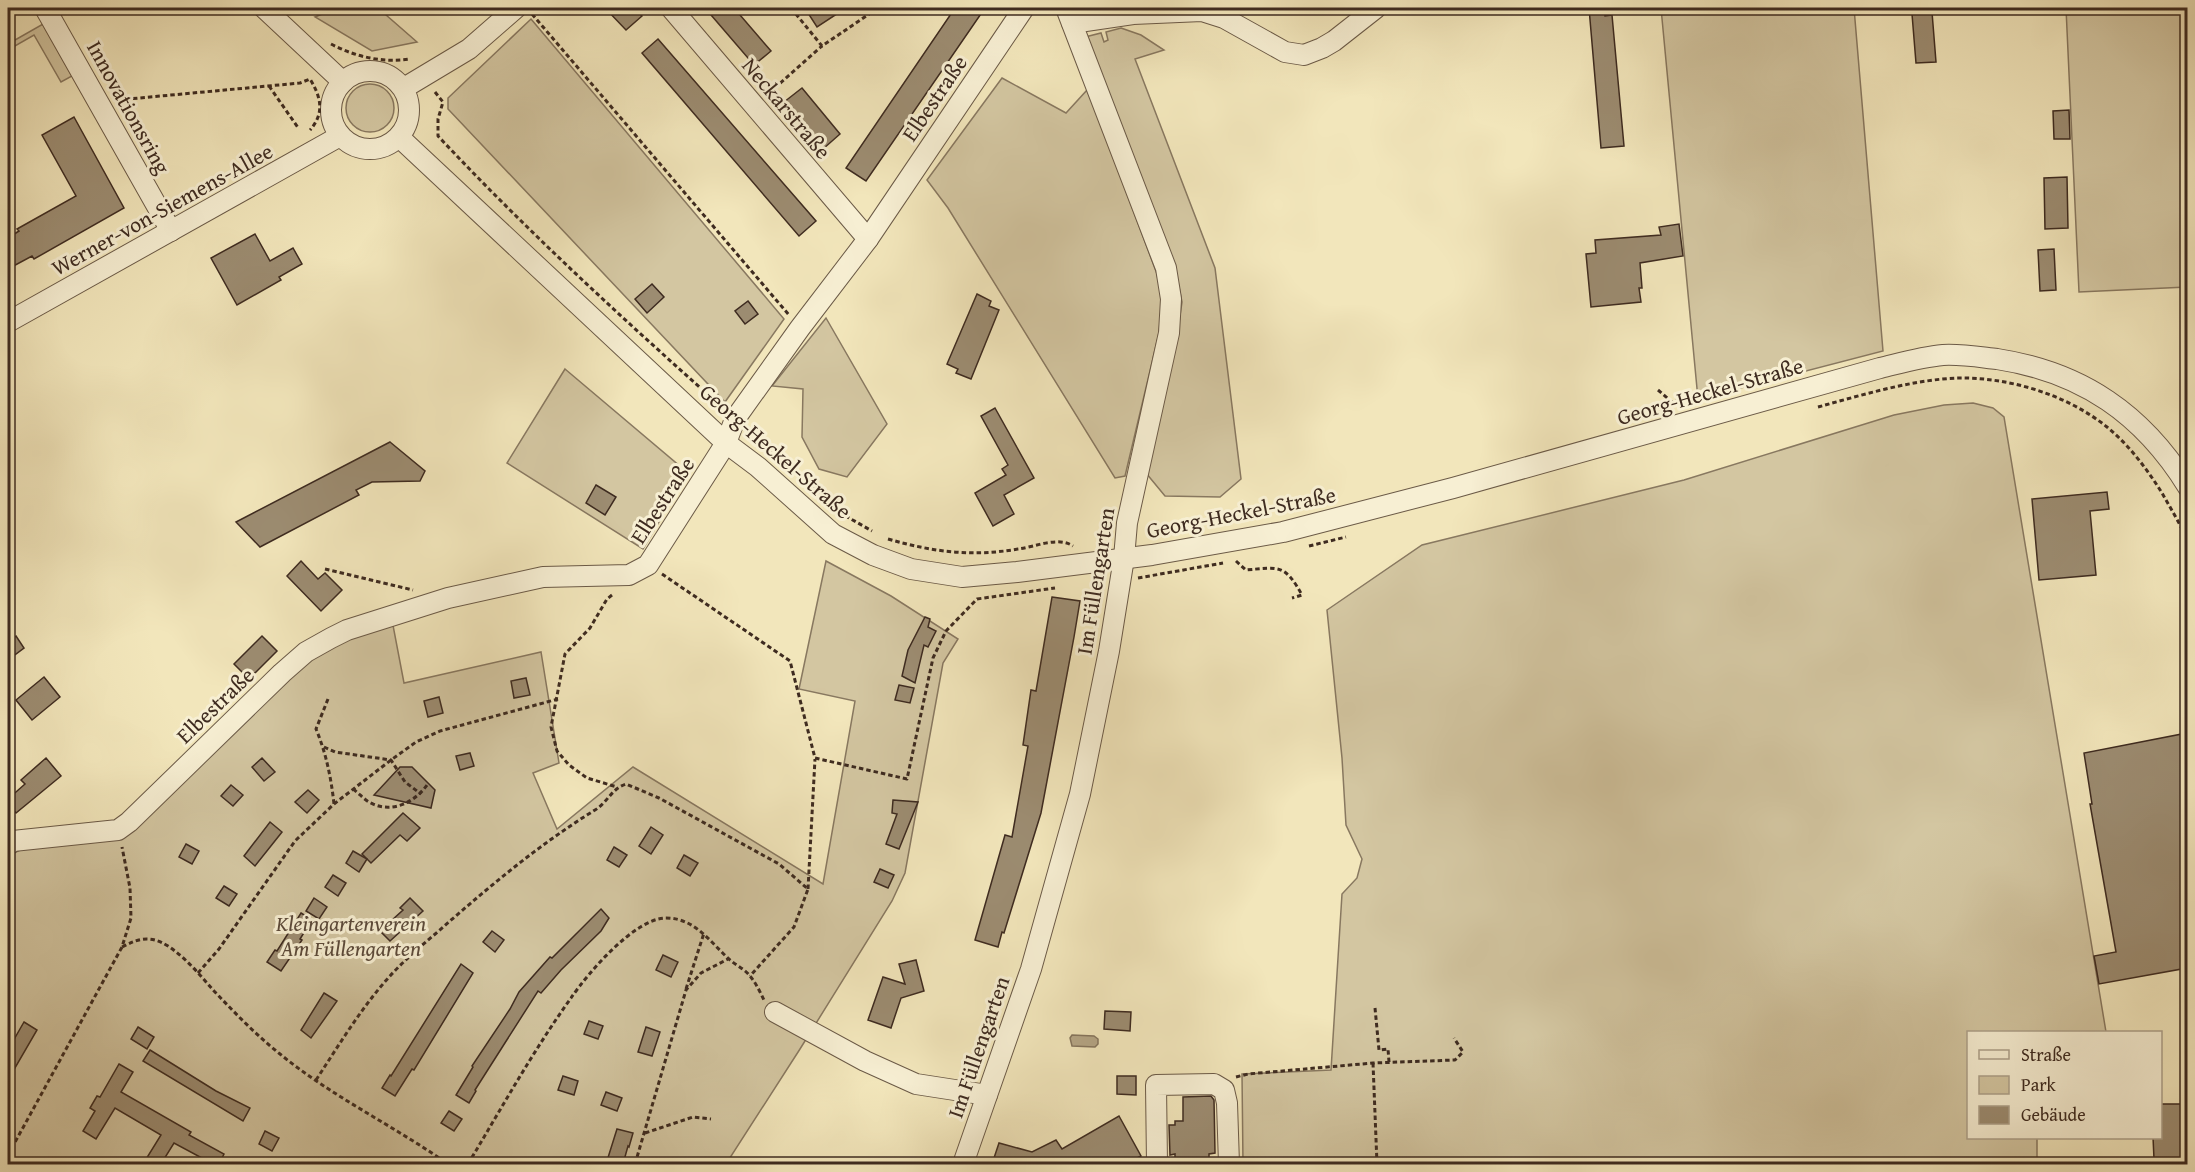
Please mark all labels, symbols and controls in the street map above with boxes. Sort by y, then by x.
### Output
street label: Innovationsring [79,35,179,180]
street label: Elbestraße [893,48,975,148]
street label: Neckarstraße [735,50,839,166]
street label: Werner-von-Siemens-Allee [45,135,279,283]
street label: Georg-Heckel-Straße [1613,349,1807,433]
street label: Georg-Heckel-Straße [693,376,859,526]
street label: Elbestraße [622,450,702,550]
street label: Georg-Heckel-Straße [1144,478,1338,546]
street label: Im Füllengarten [1068,505,1122,657]
street label: Elbestraße [169,659,261,751]
park label: Kleingartenverein Am Füllengarten [275,907,426,964]
street label: Im Füllengarten [939,971,1017,1122]
legend [1967,1031,2162,1139]
text: Straße [2021,1041,2071,1068]
text: Park [2021,1071,2057,1098]
text: Gebäude [2021,1101,2086,1128]

